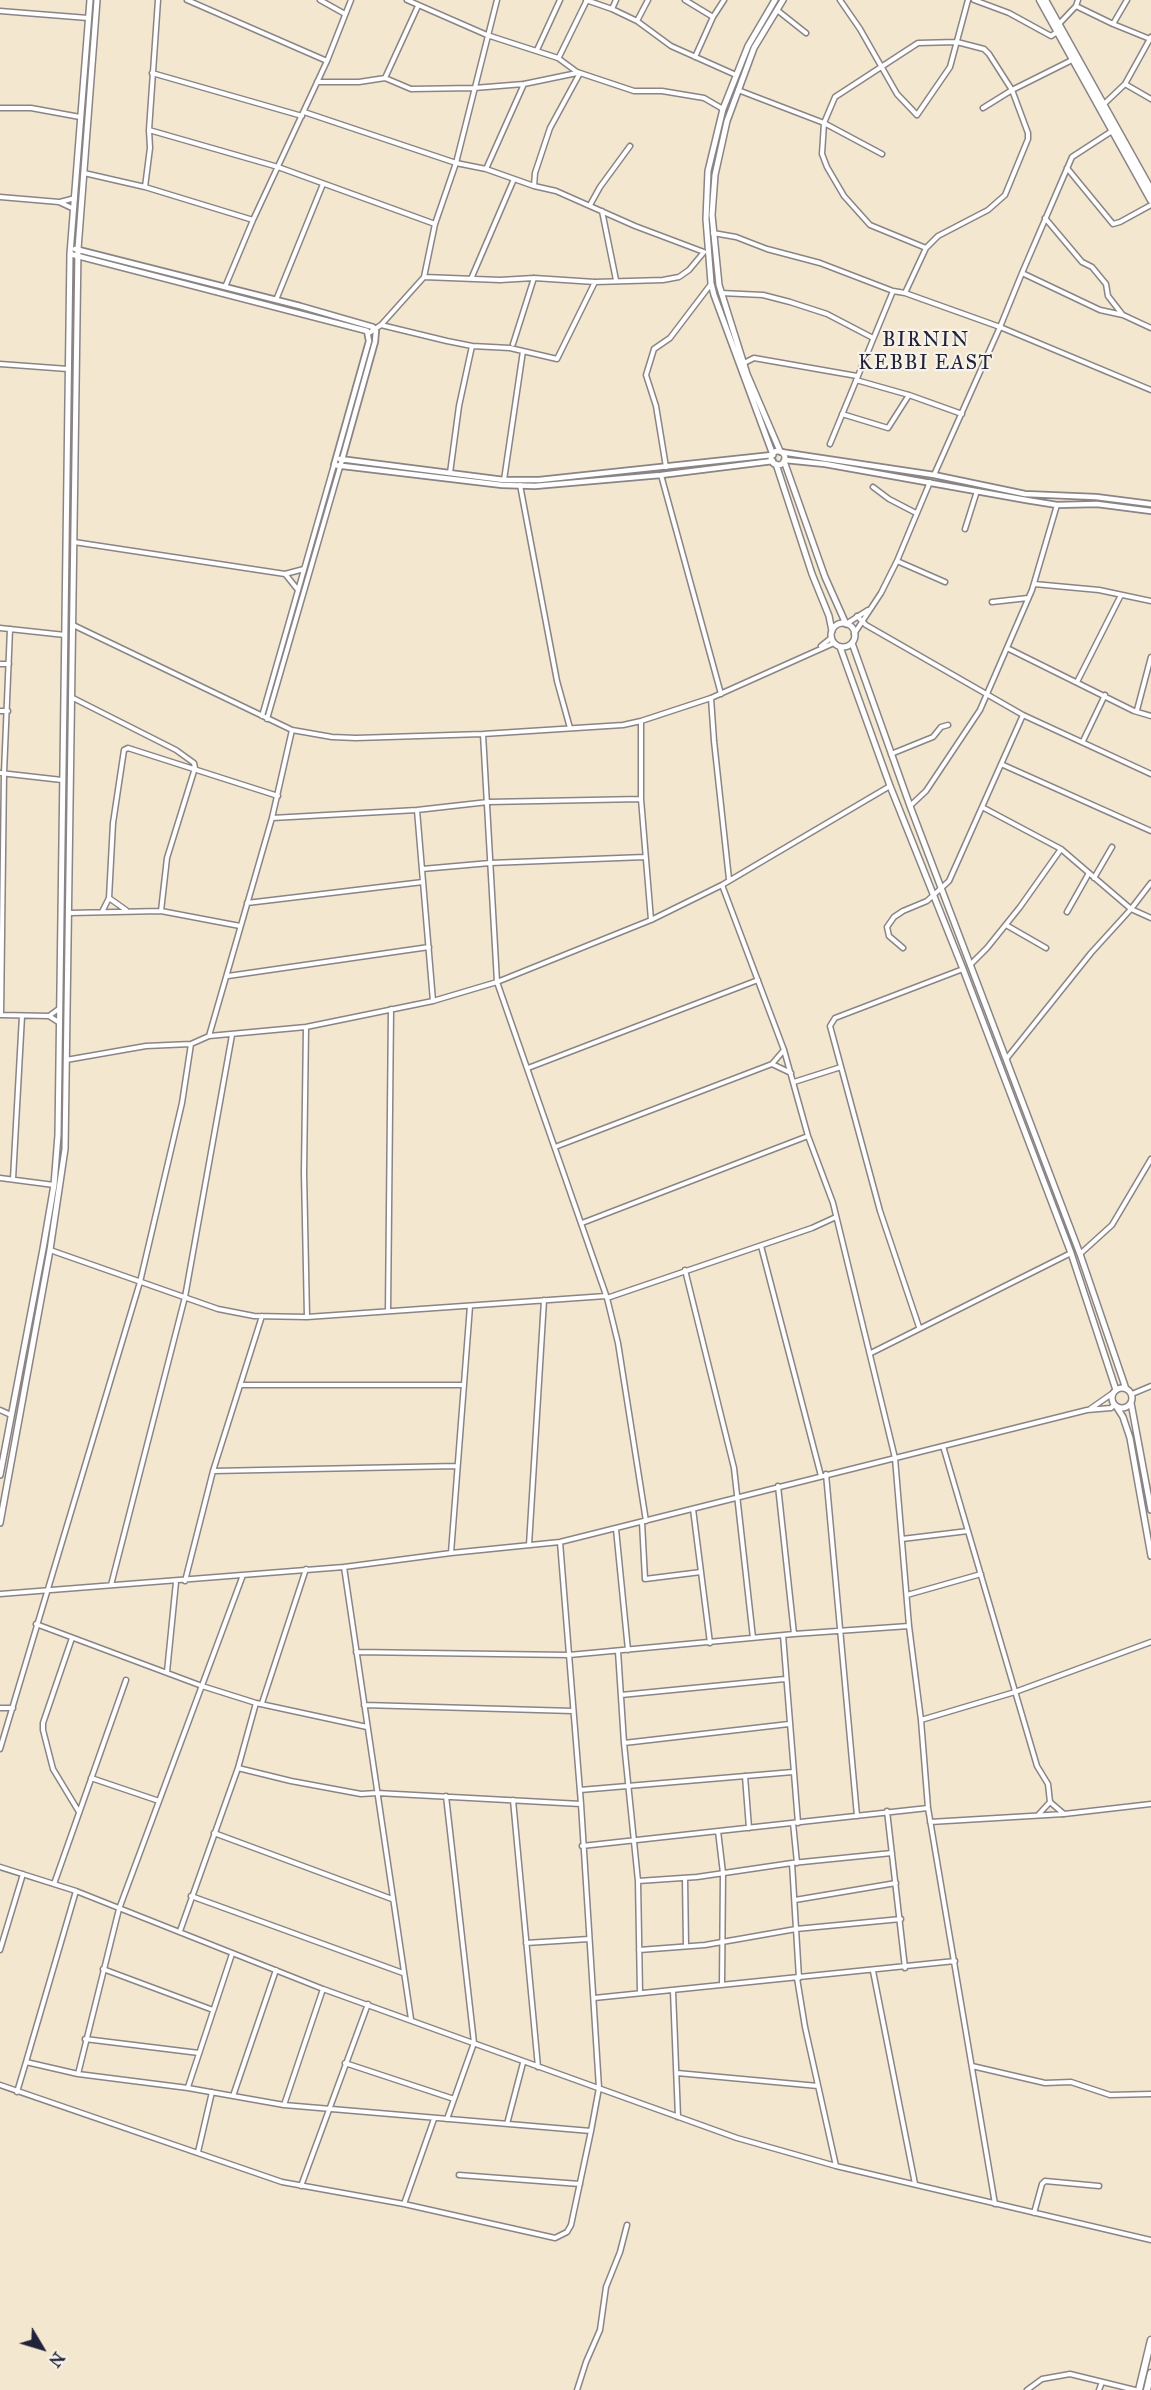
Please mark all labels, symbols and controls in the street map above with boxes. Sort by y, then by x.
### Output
district label: BIRNIN KEBBI EAST [858,329,994,376]
north arrow [12,2318,72,2378]
text: N [45,2348,68,2371]

